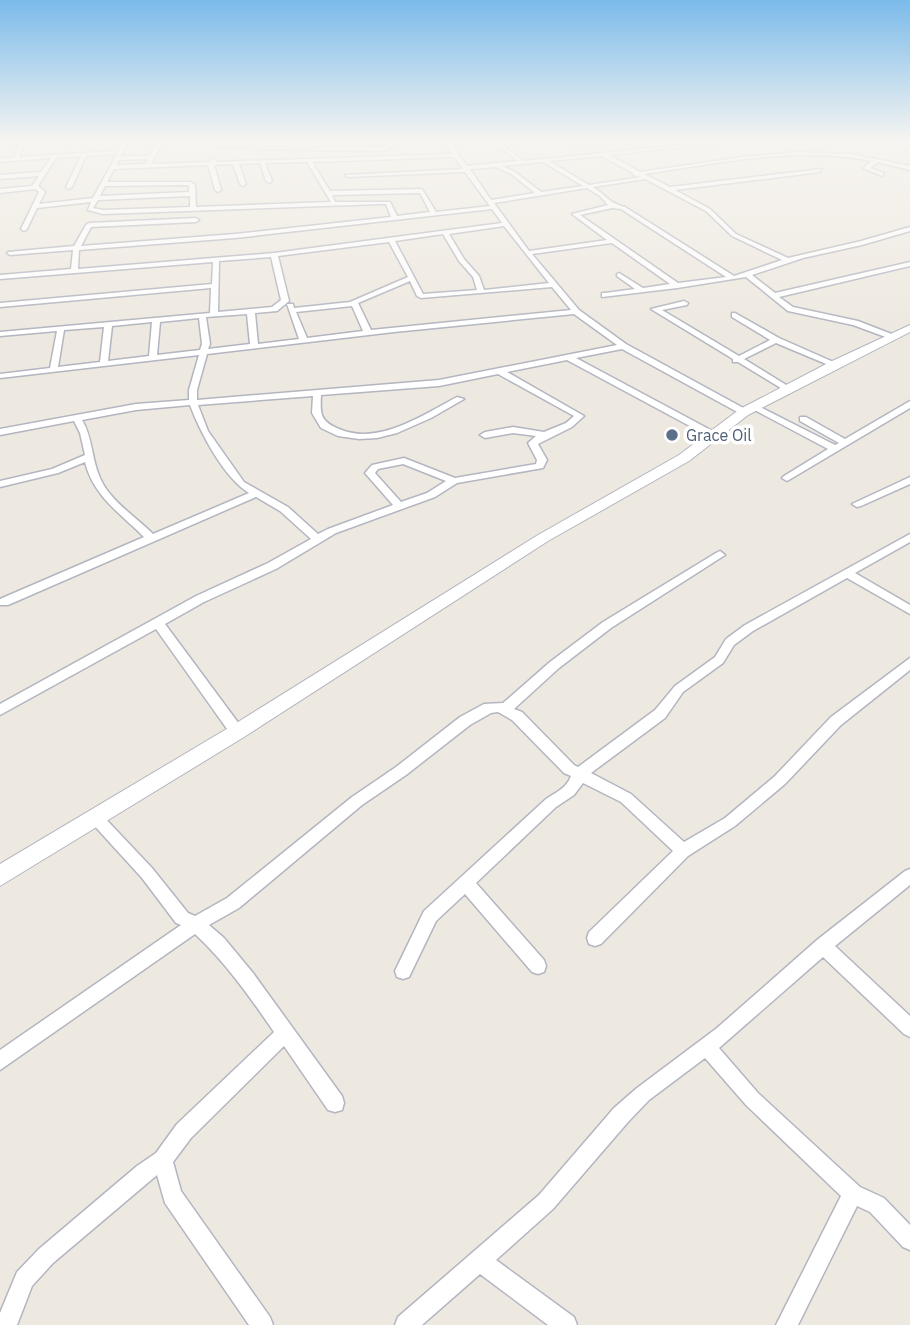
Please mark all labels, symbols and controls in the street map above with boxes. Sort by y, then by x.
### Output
place label: Grace Oil [686,425,752,445]
marker: Grace Oil [664,427,680,443]

